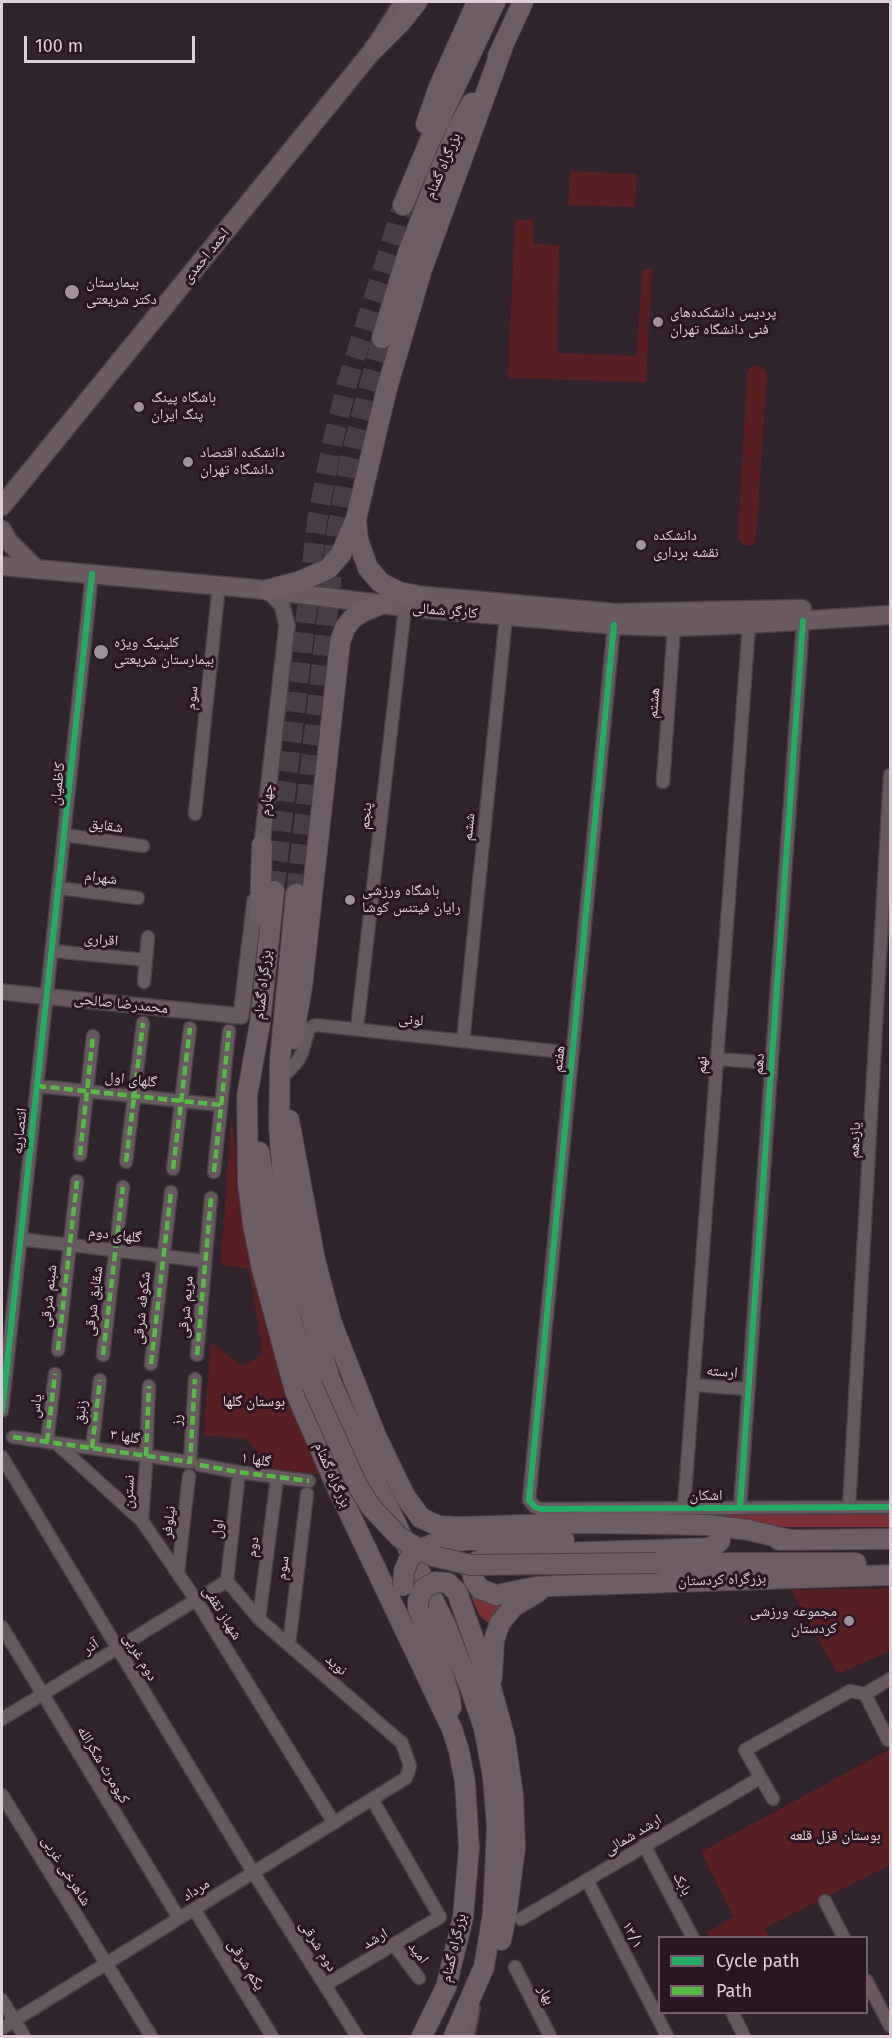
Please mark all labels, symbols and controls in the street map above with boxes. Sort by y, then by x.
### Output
scale bar [27,24,198,62]
text: 100 m [35,35,83,57]
street label: بزرگراه گمنام [421,130,465,202]
street label: احمد احمدی [178,225,234,287]
place label: بیمارستان دکتر شریعتی [86,274,157,309]
marker: بیمارستان دکتر شریعتی [63,283,81,301]
place label: پردیس دانشکده‌های فنی دانشگاه تهران [670,304,776,339]
marker: پردیس دانشکده‌های فنی دانشگاه تهران [651,315,665,329]
place label: باشگاه پینگ پنگ ایران [151,389,216,424]
marker: باشگاه پینگ پنگ ایران [132,400,146,414]
place label: دانشکده اقتصاد دانشگاه تهران [200,444,285,479]
marker: دانشکده اقتصاد دانشگاه تهران [181,455,195,469]
place label: دانشکده نقشه برداری [653,527,719,562]
marker: دانشکده نقشه برداری [634,538,648,552]
street label: کارگر شمالی [412,599,478,623]
place label: کلینیک ویژه بیمارستان شریعتی [114,634,214,669]
marker: کلینیک ویژه بیمارستان شریعتی [92,643,110,661]
street label: سوم [182,685,202,711]
street label: هشتم [644,687,664,719]
street label: کاظمیان [47,761,69,807]
street label: چهارم [256,783,278,817]
street label: پنجم [356,801,376,831]
street label: ششم [459,812,479,842]
street label: شقایق [88,815,124,837]
street label: شهرام [84,867,118,889]
place label: باشگاه ورزشی رایان فیتنس کوشا [362,882,461,917]
marker: باشگاه ورزشی رایان فیتنس کوشا [343,893,357,907]
street label: اقراری [83,930,119,950]
street label: بزرگراه گمنام [250,949,276,1021]
street label: محمدرضا صالحی [73,990,169,1018]
street label: لونی [398,1010,424,1030]
street label: هفتم [549,1045,569,1073]
street label: دهم [749,1053,769,1075]
street label: نهم [692,1056,712,1074]
street label: گلهای اول [104,1068,158,1092]
street label: انتصاریه [9,1107,31,1155]
street label: یازدهم [845,1121,865,1159]
street label: گلهای دوم [87,1223,143,1247]
street label: شبنم شرقی [37,1264,61,1328]
street label: شقایق شرقی [81,1265,107,1337]
street label: شکوفه شرقی [129,1271,155,1345]
street label: مریم شرقی [174,1275,198,1339]
street label: ارسته [706,1362,738,1382]
street label: یاس [26,1393,46,1419]
park label: بوستان گلها [223,1393,285,1411]
street label: زنبق [71,1399,91,1425]
street label: رز [168,1414,186,1426]
street label: گلها ۳ [109,1426,141,1448]
street label: بزرگراه گمنام [310,1439,354,1511]
street label: گلها ۱ [240,1449,272,1471]
street label: نسترن [119,1474,139,1510]
street label: اشکان [690,1487,722,1505]
street label: نیلوفر [158,1505,180,1539]
street label: اول [208,1518,228,1540]
street label: دوم [243,1536,263,1558]
street label: سوم [273,1555,293,1581]
street label: بزرگراه کردستان [678,1569,766,1591]
street label: شهباز ثقفی [198,1583,246,1643]
place label: مجموعه ورزشی کردستان [750,1603,837,1638]
marker: مجموعه ورزشی کردستان [842,1614,856,1628]
street label: دوم غربی [119,1630,161,1684]
street label: آذر [80,1635,102,1659]
street label: نوید [321,1651,351,1679]
street label: کیومرث شکرالله [73,1723,133,1807]
street label: ارشد شمالی [601,1811,665,1859]
park label: بوستان قزل قلعه [789,1827,881,1845]
street label: شاهرخی غربی [37,1833,95,1909]
street label: بابک [668,1869,696,1899]
street label: مرداد [179,1875,213,1905]
street label: بزرگراه گمنام [437,1912,471,1984]
street label: دوم شرقی [295,1917,341,1975]
street label: ۱۳/۱ [618,1918,646,1952]
street label: ارشد [359,1925,391,1953]
street label: یکم شرقی [223,1936,269,1994]
legend [658,1936,868,2014]
street label: امید [404,1938,432,1968]
text: Cycle path [716,1950,800,1972]
text: Path [716,1980,752,2002]
street label: بهار [534,1982,558,2008]

